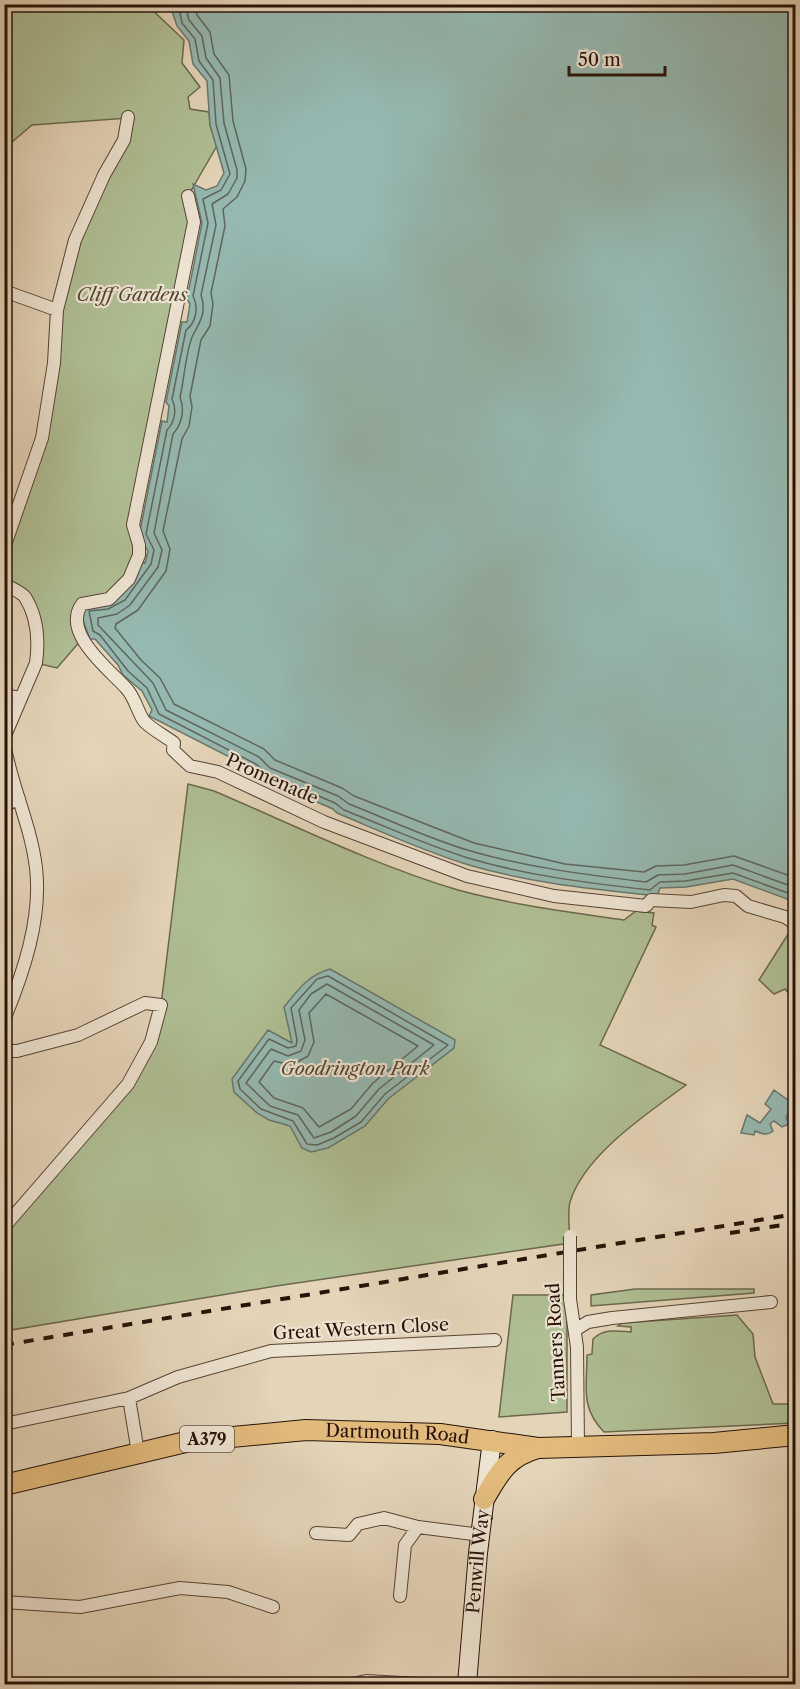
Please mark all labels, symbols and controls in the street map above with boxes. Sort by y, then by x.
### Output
scale bar [569,39,665,77]
text: 50 m [578,49,621,71]
park label: Cliff Gardens [76,284,188,306]
street label: Promenade [222,749,322,809]
park label: Goodrington Park [280,1058,430,1080]
street label: Tanners Road [542,1282,570,1402]
street label: Great Western Close [272,1313,450,1345]
street label: Dartmouth Road [325,1420,471,1449]
road number: A379 [180,1426,234,1452]
street label: Penwill Way [462,1507,494,1615]

